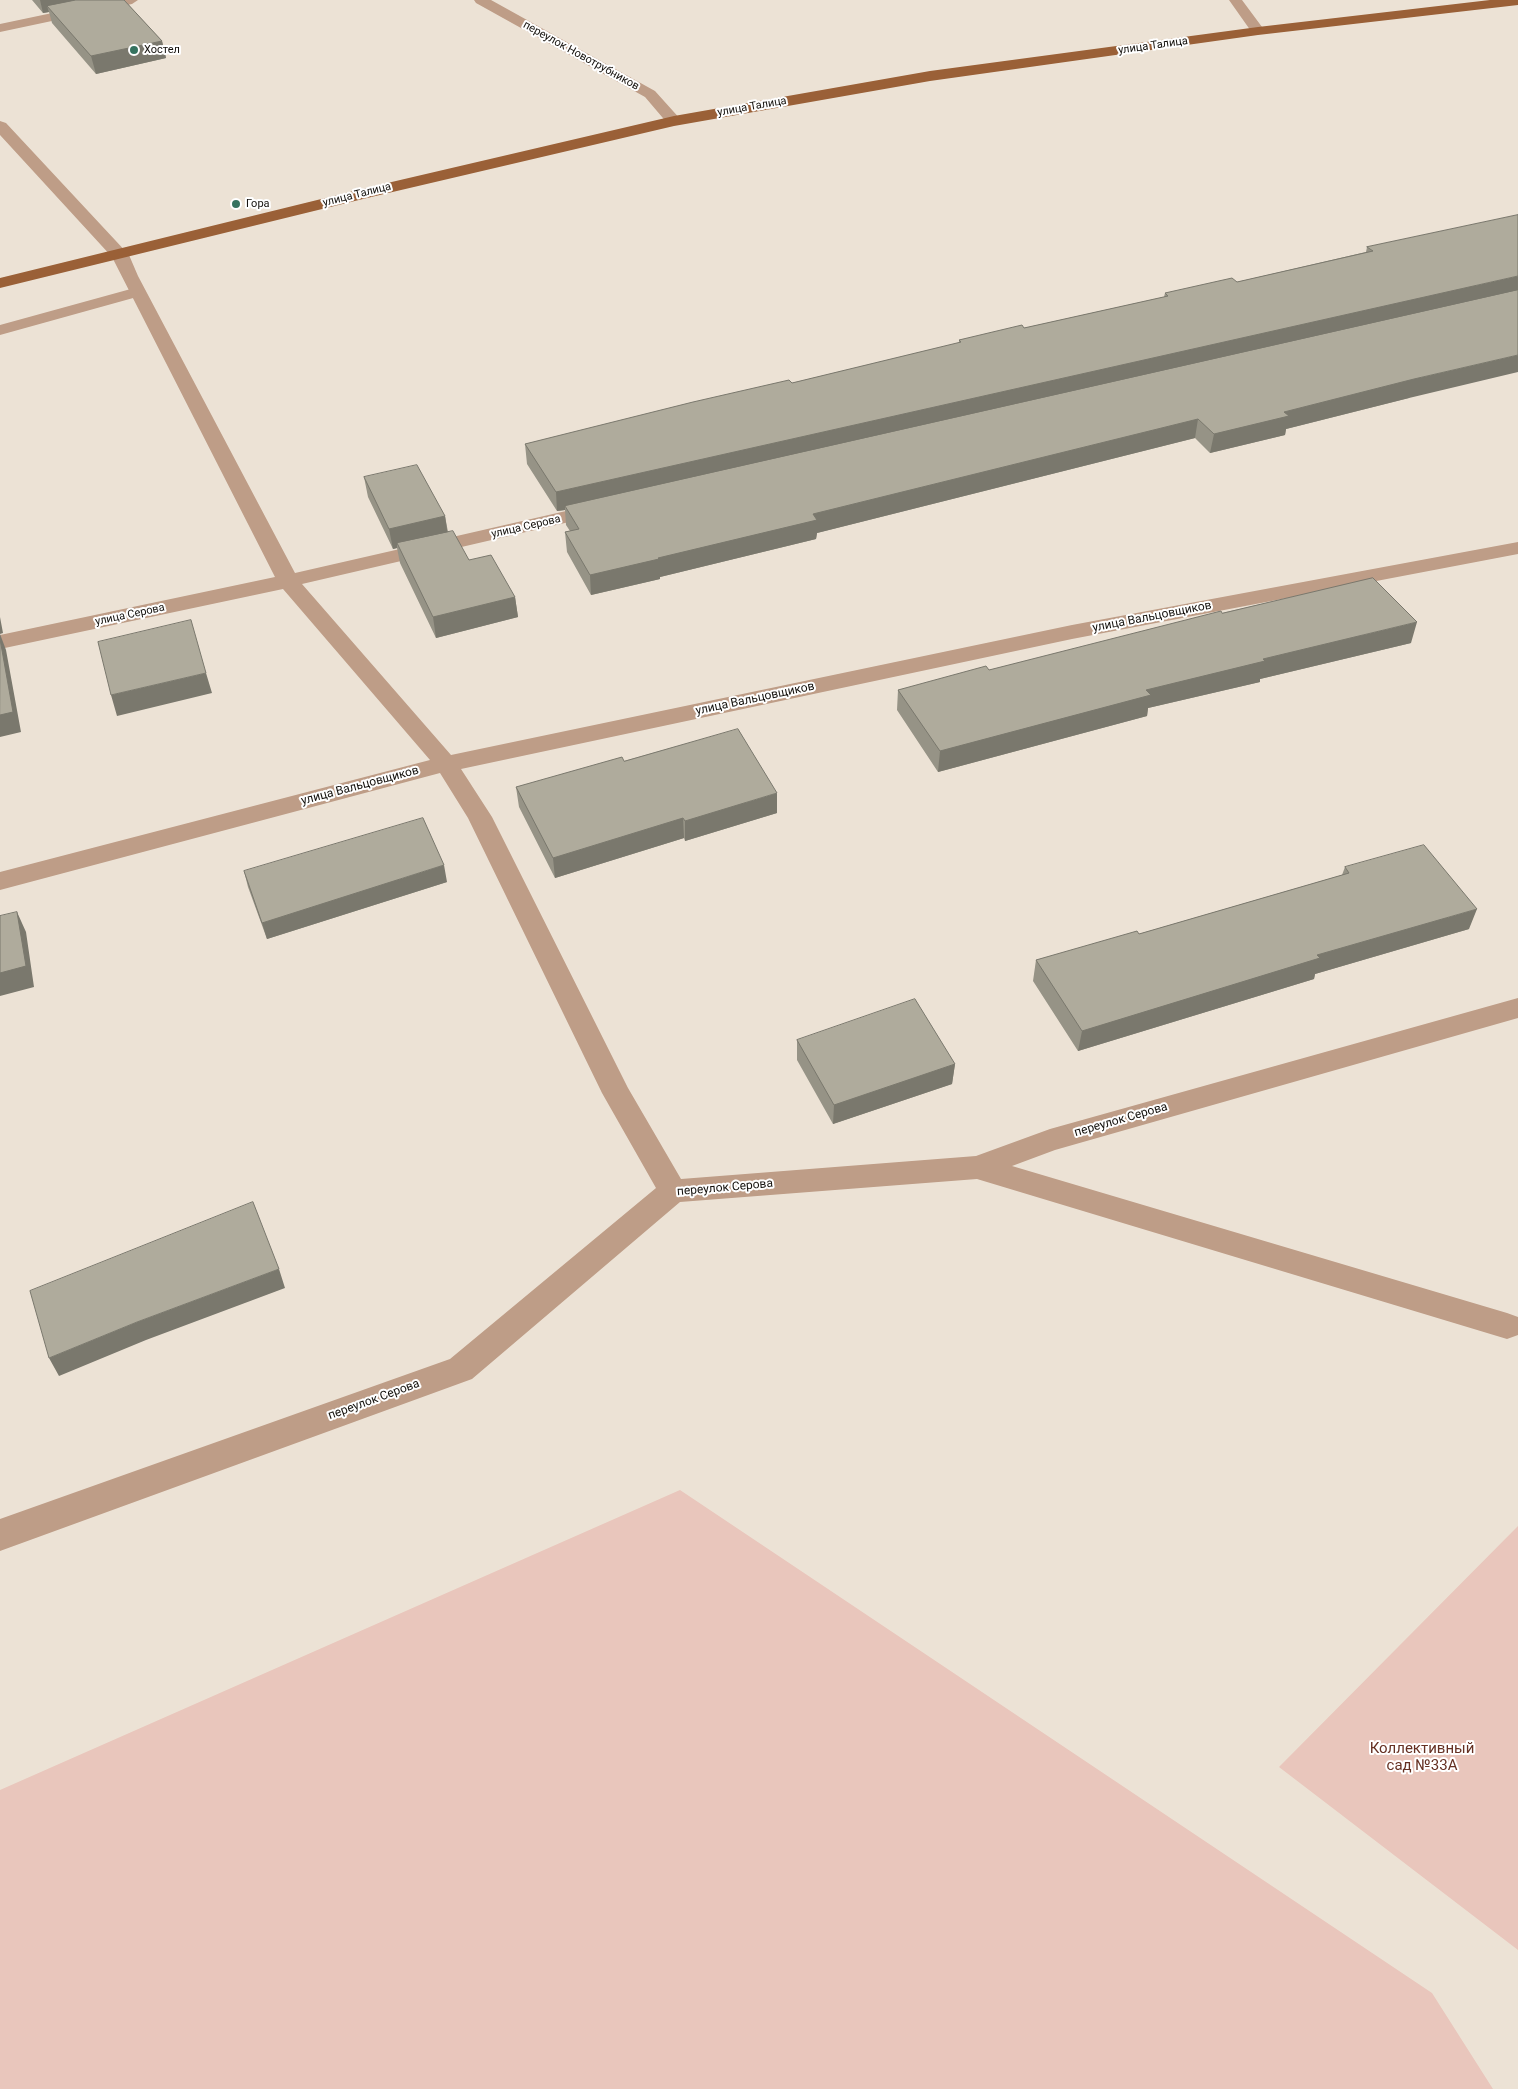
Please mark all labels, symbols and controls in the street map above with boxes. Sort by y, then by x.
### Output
street label: переулок Новотрубников [521,19,641,93]
street label: улица Талица [1117,35,1189,57]
place label: Хостел [144,43,180,57]
marker: Хостел [128,44,140,56]
street label: улица Талица [716,94,788,120]
street label: улица Талица [321,180,393,210]
place label: Гора [246,197,270,211]
marker: Гора [230,198,242,210]
street label: улица Серова [490,513,562,541]
street label: улица Вальцовщиков [1091,598,1213,636]
street label: улица Серова [94,601,166,629]
street label: улица Вальцовщиков [694,679,816,719]
street label: улица Вальцовщиков [300,763,420,809]
street label: переулок Серова [1073,1100,1169,1140]
street label: переулок Серова [676,1177,774,1199]
street label: переулок Серова [326,1377,422,1423]
park label: Коллективный сад №33А [1370,1740,1474,1775]

